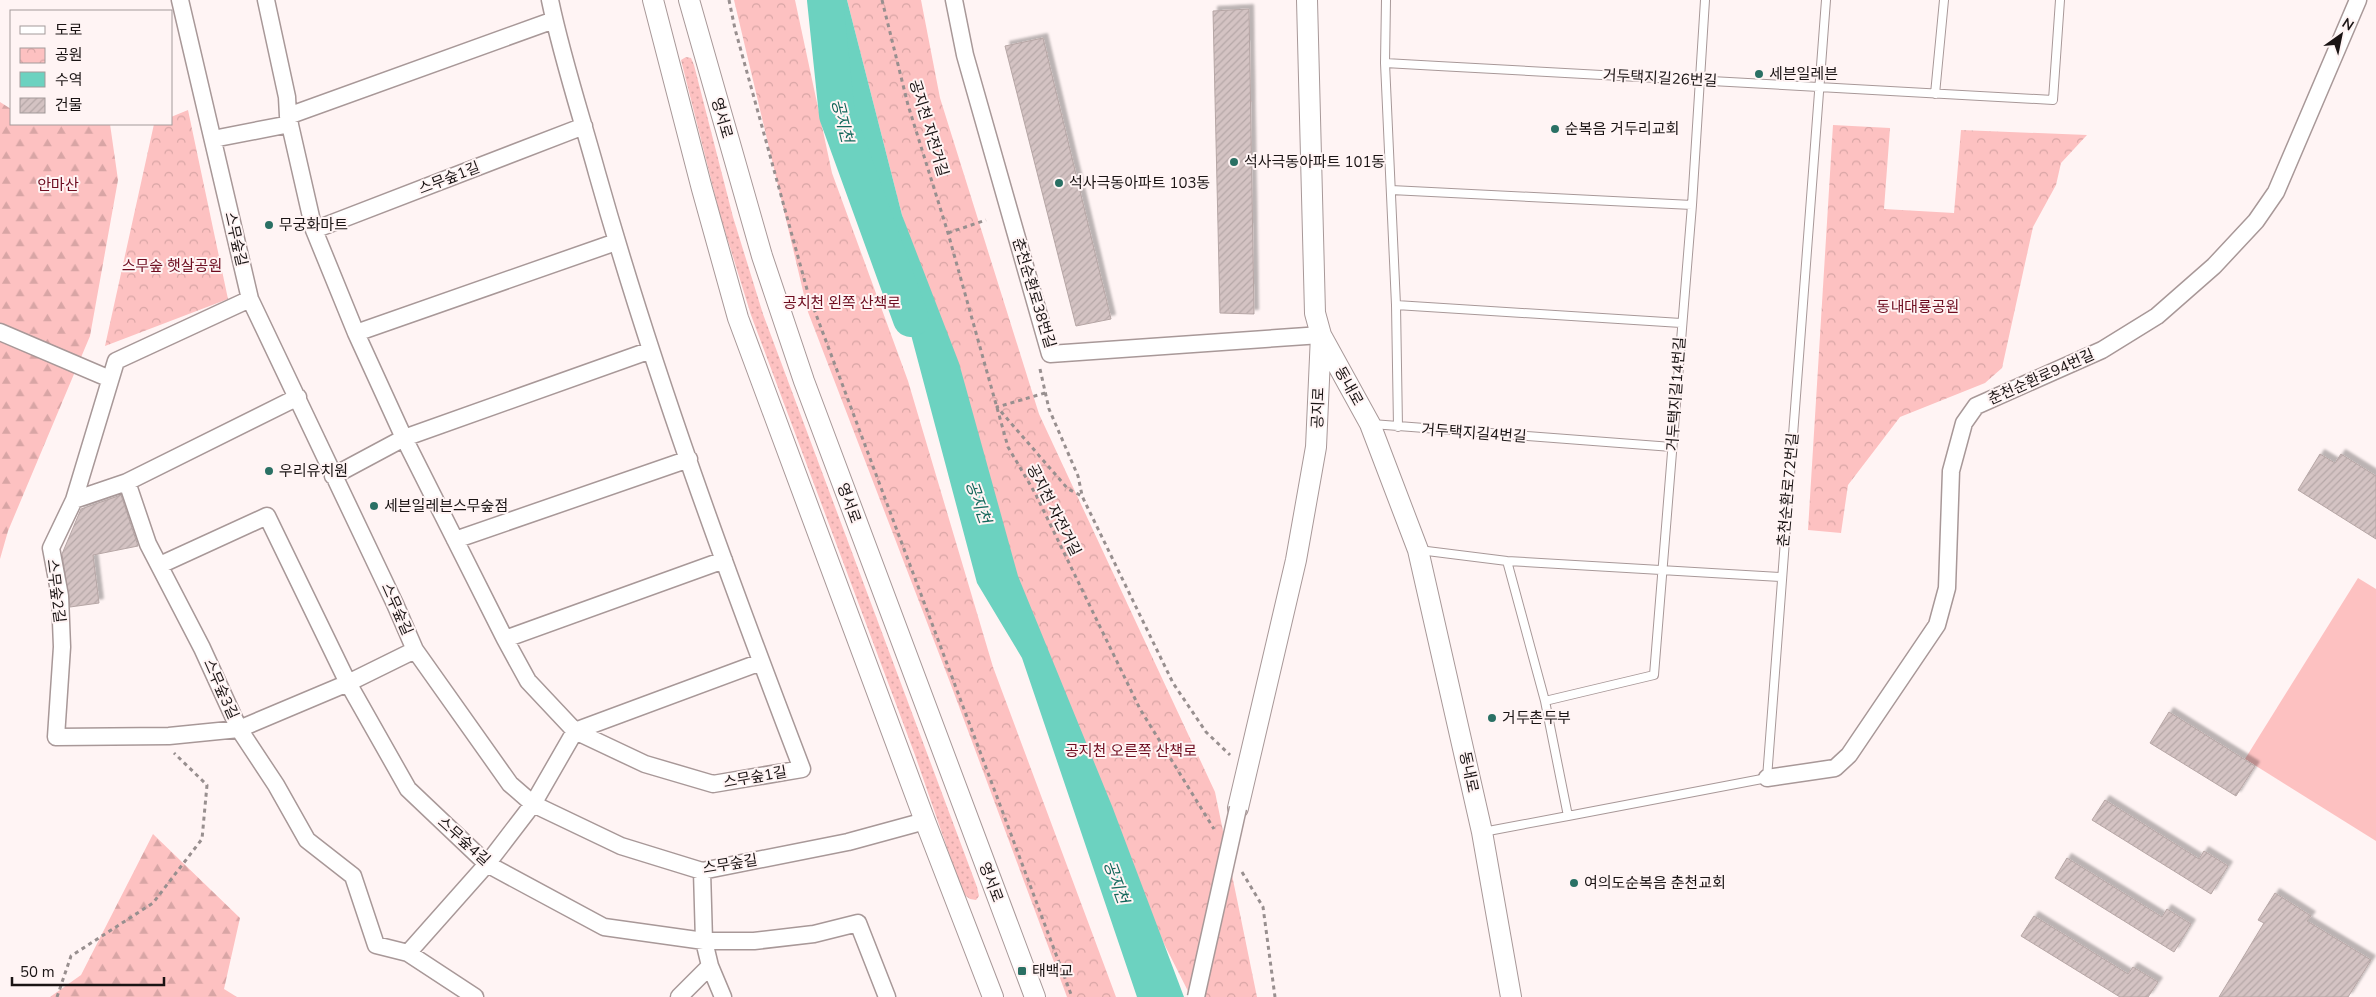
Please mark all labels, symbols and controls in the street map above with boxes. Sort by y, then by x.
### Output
legend [10,10,172,125]
north arrow [2316,10,2366,60]
text: N [2338,14,2357,35]
text: 도로 [55,20,83,40]
text: 공원 [55,45,83,65]
place label: 세븐일레븐 [1769,64,1838,84]
street label: 거두택지길26번길 [1602,65,1718,91]
marker: 세븐일레븐 [1753,68,1765,80]
text: 수역 [55,70,83,90]
street label: 공지천 자전거길 [905,77,953,179]
text: 건물 [55,95,83,115]
street label: 영서로 [707,95,737,141]
water label: 공지천 [826,97,859,147]
place label: 순복음 거두리교회 [1565,119,1679,139]
marker: 순복음 거두리교회 [1549,123,1561,135]
place label: 석사극동아파트 101동 [1244,152,1385,172]
marker: 석사극동아파트 101동 [1228,156,1240,168]
street label: 스무숲1길 [415,157,483,199]
place label: 석사극동아파트 103동 [1069,173,1210,193]
park label: 안마산 [37,175,79,195]
marker: 석사극동아파트 103동 [1053,177,1065,189]
street label: 스무숲길 [220,210,252,268]
place label: 무궁화마트 [279,215,348,235]
marker: 무궁화마트 [263,219,275,231]
street label: 춘천순환로38번길 [1008,235,1060,351]
park label: 스무숲 햇살공원 [122,256,222,276]
park label: 공치천 왼쪽 산책로 [783,293,901,313]
park label: 동내대룡공원 [1877,297,1959,317]
street label: 거두택지길14번길 [1662,336,1690,452]
street label: 춘천순환로94번길 [1985,345,2097,409]
street label: 동내로 [1330,363,1368,409]
street label: 공지로 [1307,387,1329,429]
street label: 거두택지길4번길 [1421,419,1527,447]
street label: 춘천순환로72번길 [1773,432,1803,548]
place label: 우리유치원 [279,461,348,481]
street label: 공지천 자전거길 [1022,461,1086,559]
marker: 우리유치원 [263,465,275,477]
water label: 공지천 [960,477,997,529]
street label: 영서로 [833,480,865,526]
place label: 세븐일레븐스무숲점 [384,496,508,516]
marker: 세븐일레븐스무숲점 [368,500,380,512]
street label: 스무숲2길 [42,558,70,624]
street label: 스무숲길 [377,580,417,638]
street label: 스무숲3길 [199,656,243,722]
place label: 거두촌두부 [1502,708,1571,728]
marker: 거두촌두부 [1486,712,1498,724]
park label: 공지천 오른쪽 산책로 [1065,741,1197,761]
street label: 동내로 [1455,750,1483,794]
street label: 스무숲1길 [722,762,788,792]
street label: 스무숲4길 [433,812,495,870]
street label: 스무숲길 [701,850,759,878]
water label: 공지천 [1098,857,1135,909]
street label: 영서로 [974,859,1008,905]
place label: 여의도순복음 춘천교회 [1584,873,1726,893]
marker: 여의도순복음 춘천교회 [1568,877,1580,889]
scale bar [12,954,165,986]
place label: 태백교 [1032,961,1073,981]
text: 50 m [20,962,55,982]
marker: 태백교 [1016,965,1028,977]

